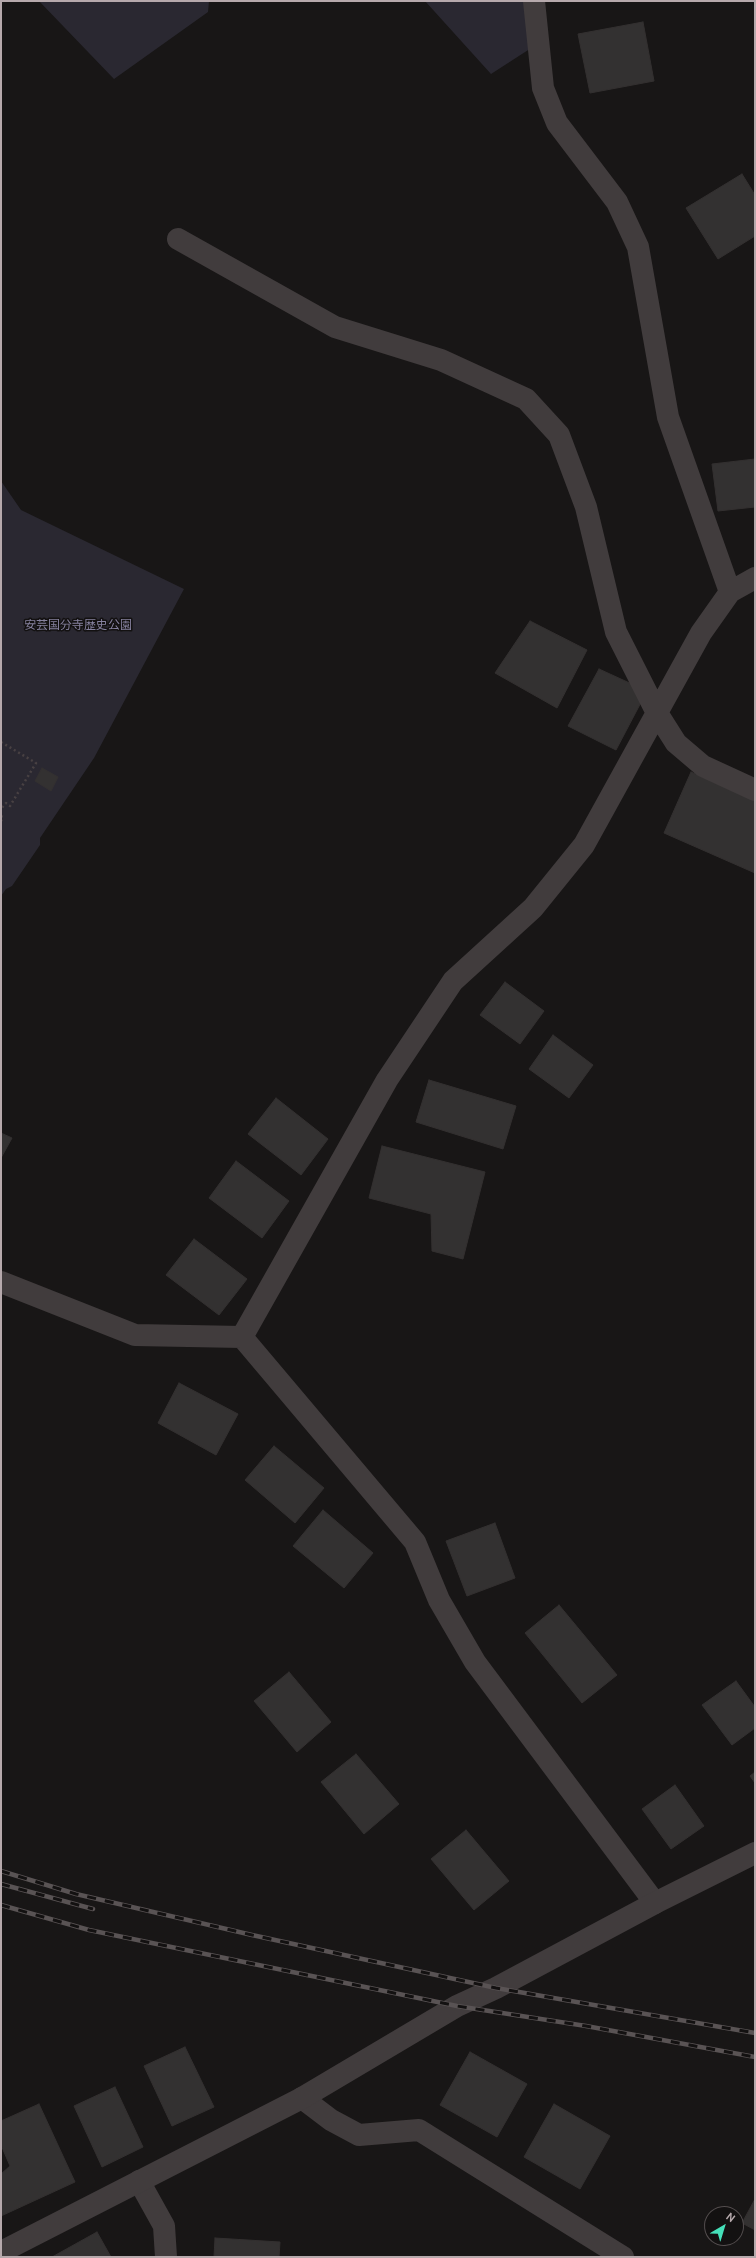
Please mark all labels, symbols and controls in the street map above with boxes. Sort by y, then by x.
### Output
park label: 安芸国分寺歴史公園 [24,618,132,632]
north arrow [704,2206,744,2246]
text: N [723,2209,738,2225]

